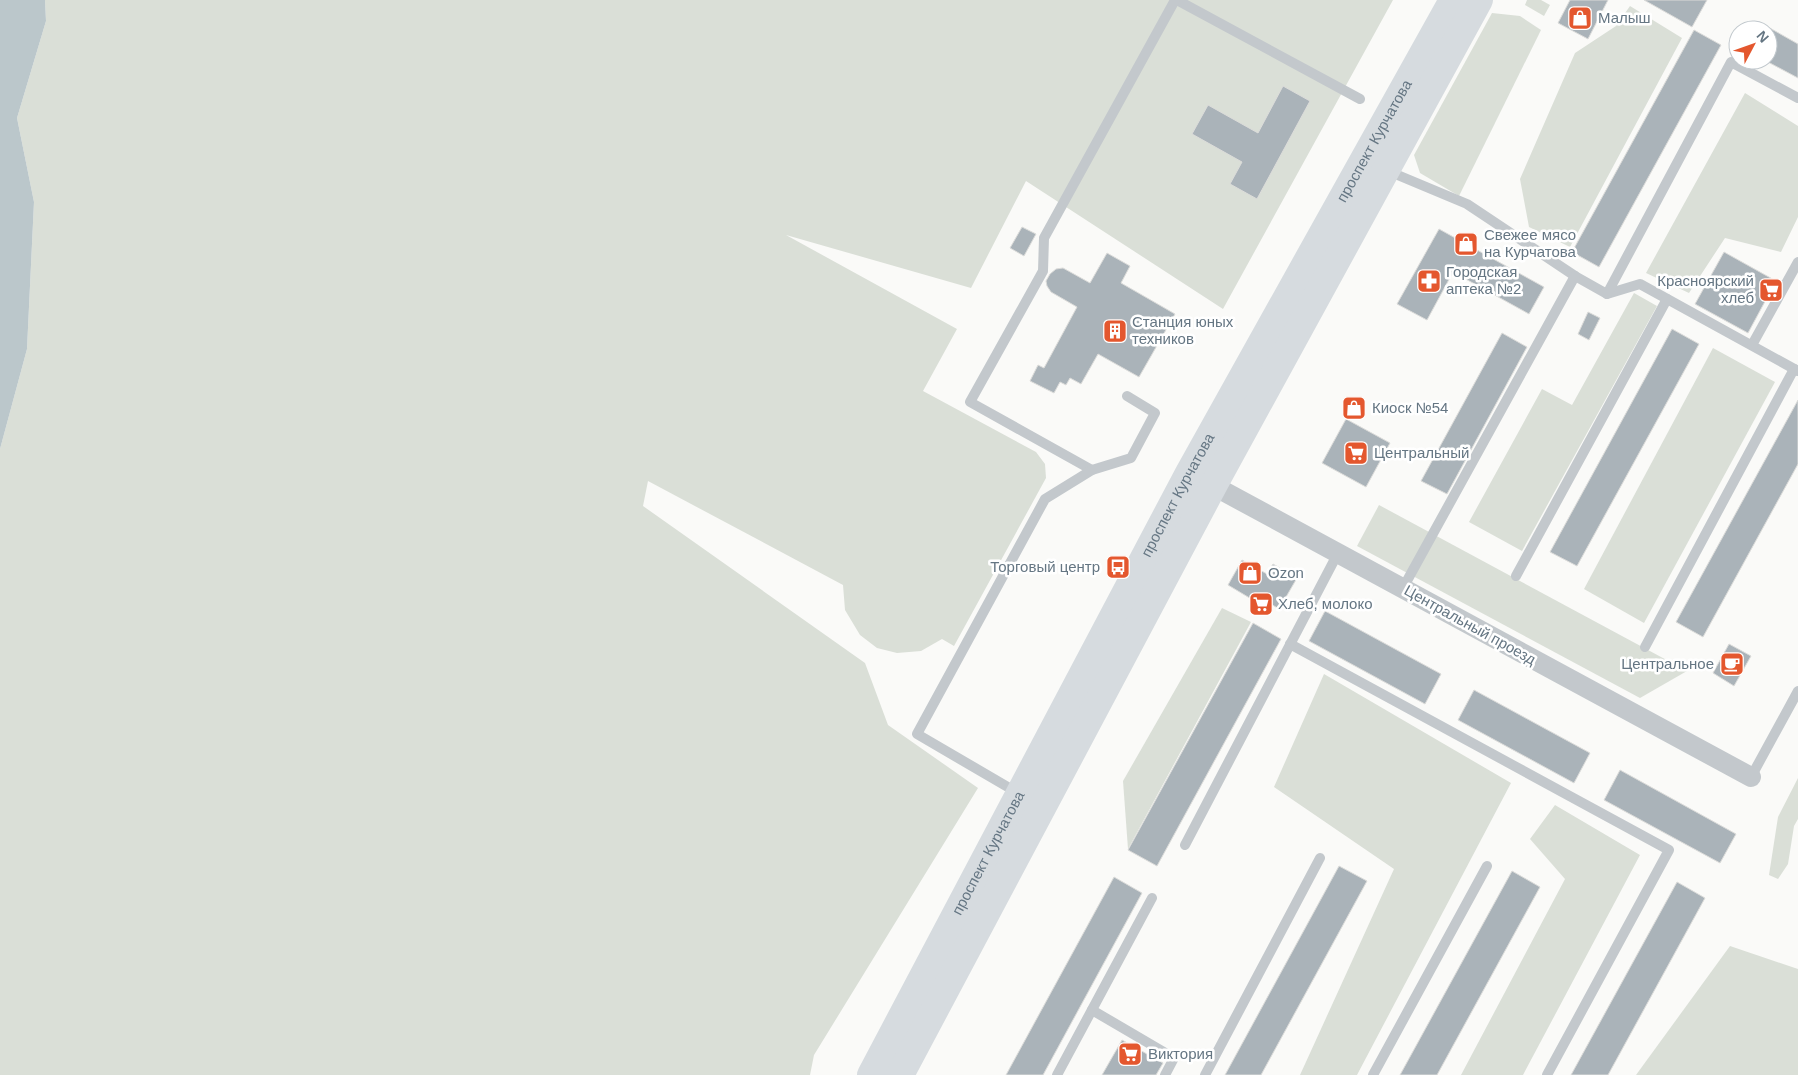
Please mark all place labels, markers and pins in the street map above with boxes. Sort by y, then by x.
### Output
shop icon: Малыш [1567,5,1593,31]
place label: Малыш [1598,9,1651,26]
place label: Свежее мясо на Курчатова [1484,226,1577,260]
shop icon: Свежее мясо на Курчатова [1453,231,1479,257]
place label: Городская аптека №2 [1446,263,1521,297]
pharmacy icon: Городская аптека №2 [1416,268,1442,294]
place label: Красноярский хлеб [1657,272,1754,306]
supermarket icon: Красноярский хлеб [1758,277,1784,303]
place label: Станция юных техников [1132,313,1234,347]
building icon: Станция юных техников [1102,318,1128,344]
shop icon: Киоск №54 [1341,395,1367,421]
place label: Киоск №54 [1372,399,1448,416]
supermarket icon: Центральный [1343,440,1369,466]
place label: Центральный [1374,444,1469,461]
bus stop icon: Торговый центр [1105,554,1131,580]
place label: Торговый центр [990,558,1100,575]
shop icon: Ozon [1237,560,1263,586]
place label: Ozon [1268,564,1304,581]
supermarket icon: Хлеб, молоко [1248,591,1274,617]
place label: Хлеб, молоко [1278,595,1373,612]
cafe icon: Центральное [1719,651,1745,677]
place label: Центральное [1621,655,1714,672]
supermarket icon: Виктория [1117,1041,1143,1067]
place label: Виктория [1148,1045,1213,1062]

